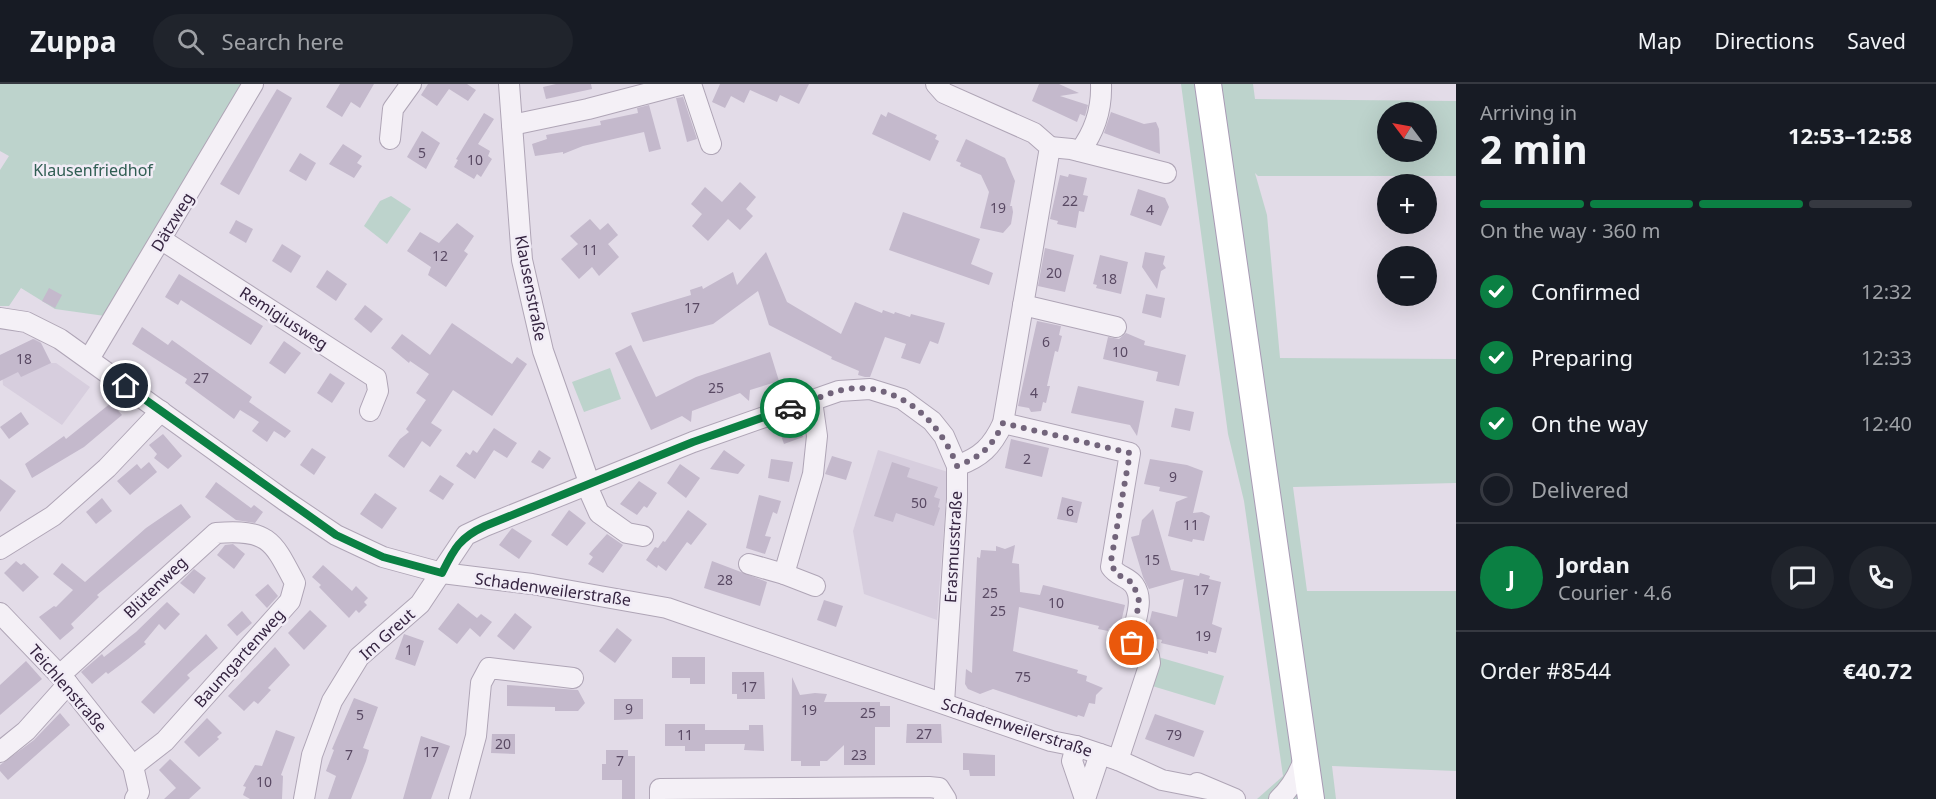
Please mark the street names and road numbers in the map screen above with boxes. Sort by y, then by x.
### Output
street label: Dätzweg [146,188,198,256]
street label: Klausenstraße [510,233,552,343]
street label: Remigiusweg [236,281,332,355]
street label: Erasmusstraße [939,490,967,604]
street label: Blütenweg [118,551,192,623]
street label: Schadenweilerstraße [474,567,632,611]
street label: Im Greut [355,603,419,665]
street label: Baumgartenweg [189,604,289,712]
street label: Teichlenstraße [24,640,112,736]
street label: Schadenweilerstraße [939,692,1095,762]

